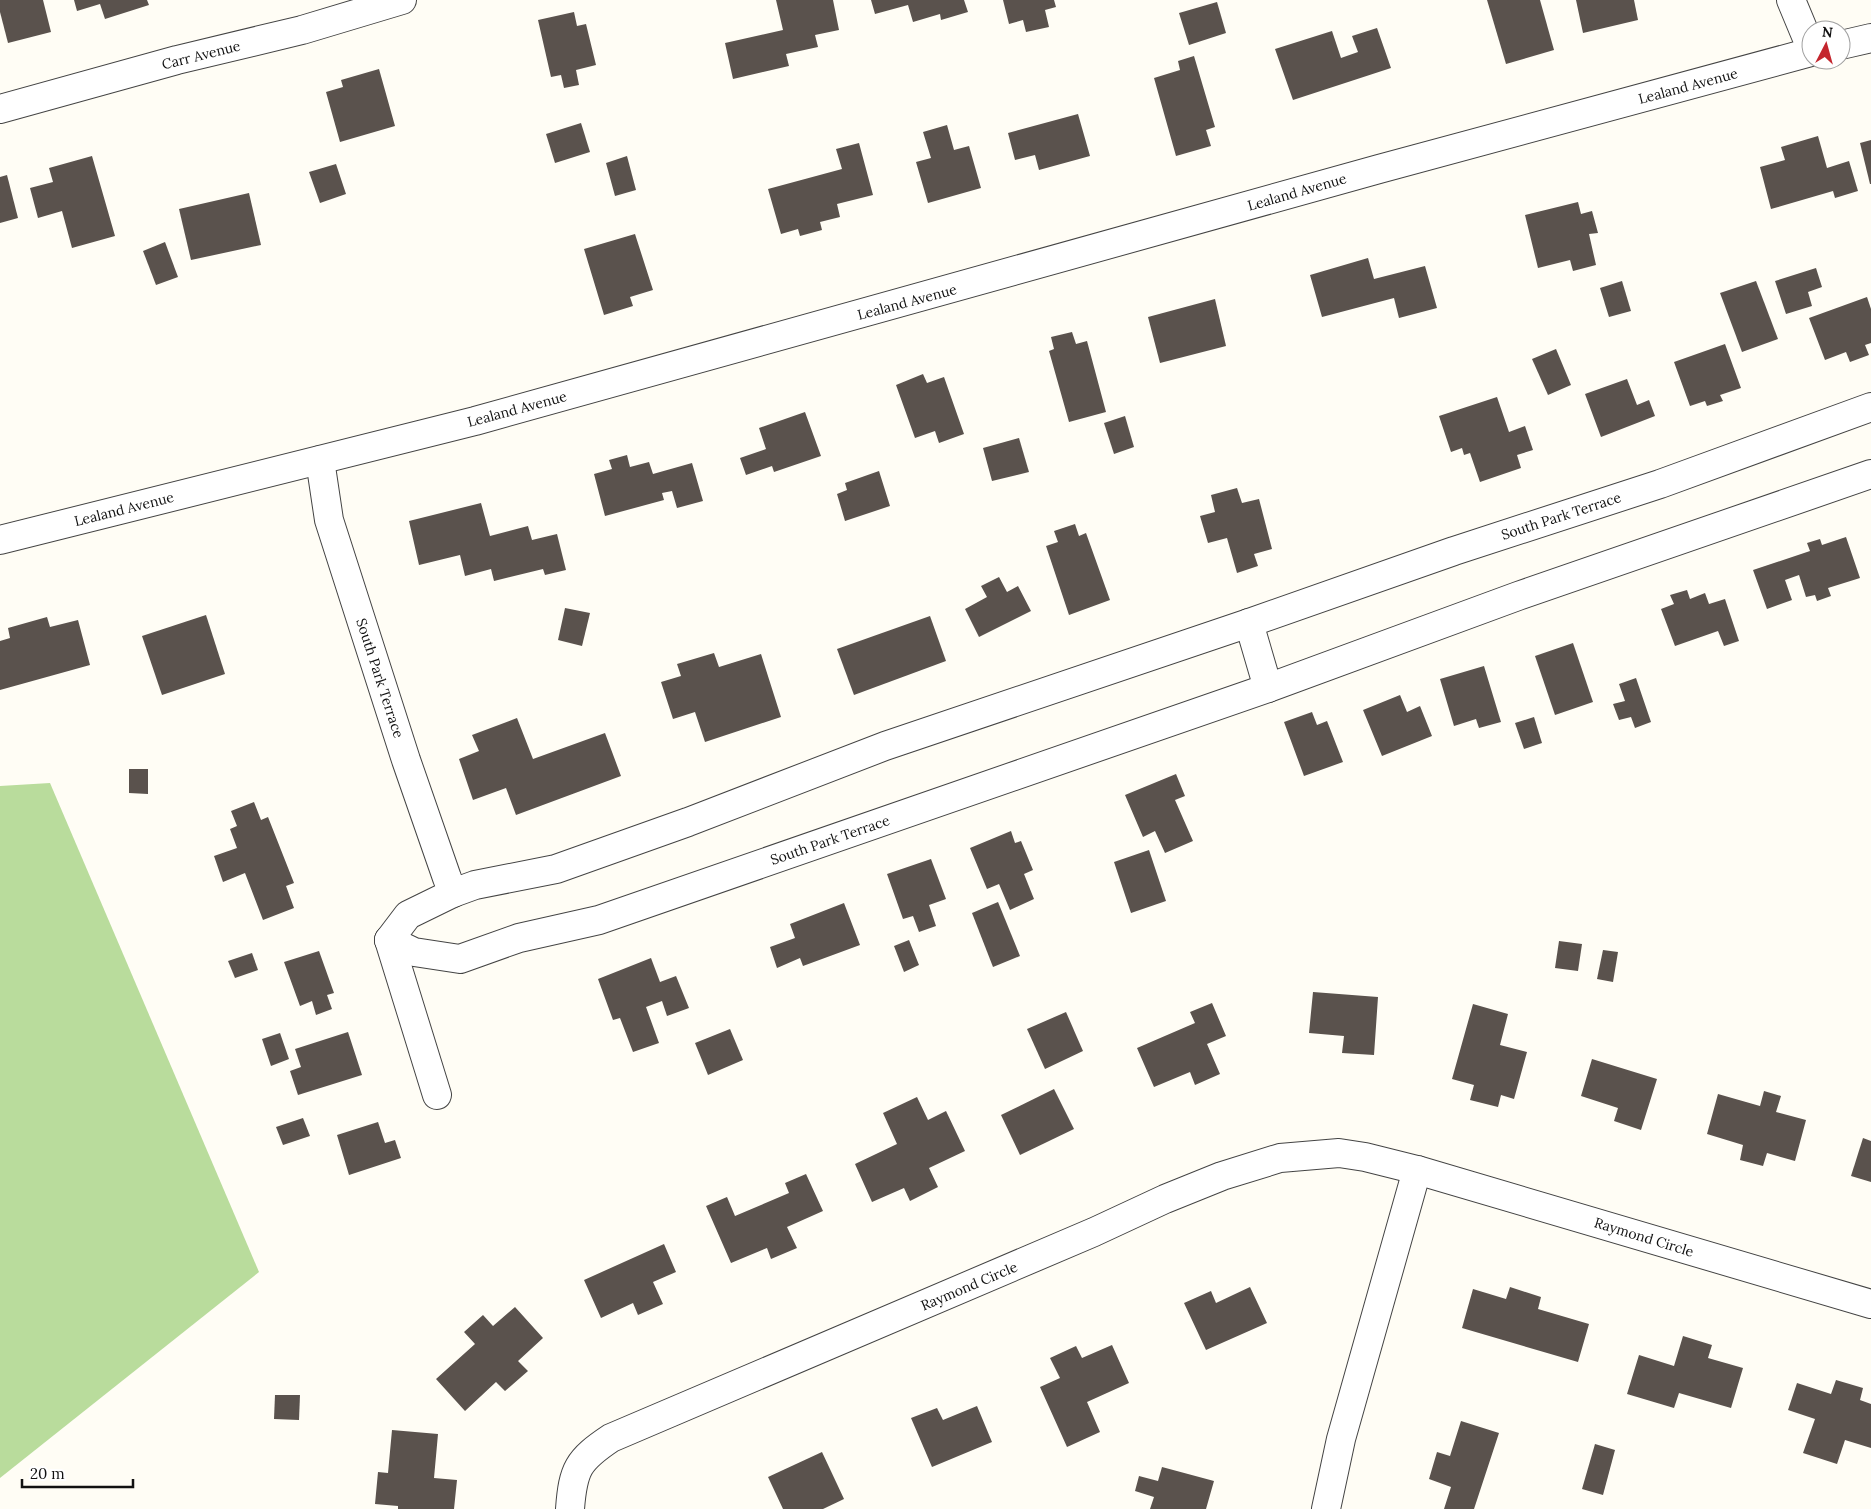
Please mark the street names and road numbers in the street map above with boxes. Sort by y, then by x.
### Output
street label: Carr Avenue [160,36,243,73]
street label: Lealand Avenue [1636,64,1740,108]
street label: Lealand Avenue [1246,169,1349,215]
street label: Lealand Avenue [855,280,959,324]
street label: Lealand Avenue [465,387,569,431]
street label: Lealand Avenue [72,488,176,530]
street label: South Park Terrace [1499,488,1624,544]
street label: South Park Terrace [352,616,408,741]
street label: South Park Terrace [768,811,892,869]
street label: Raymond Circle [1592,1213,1696,1261]
street label: Raymond Circle [918,1257,1020,1314]

